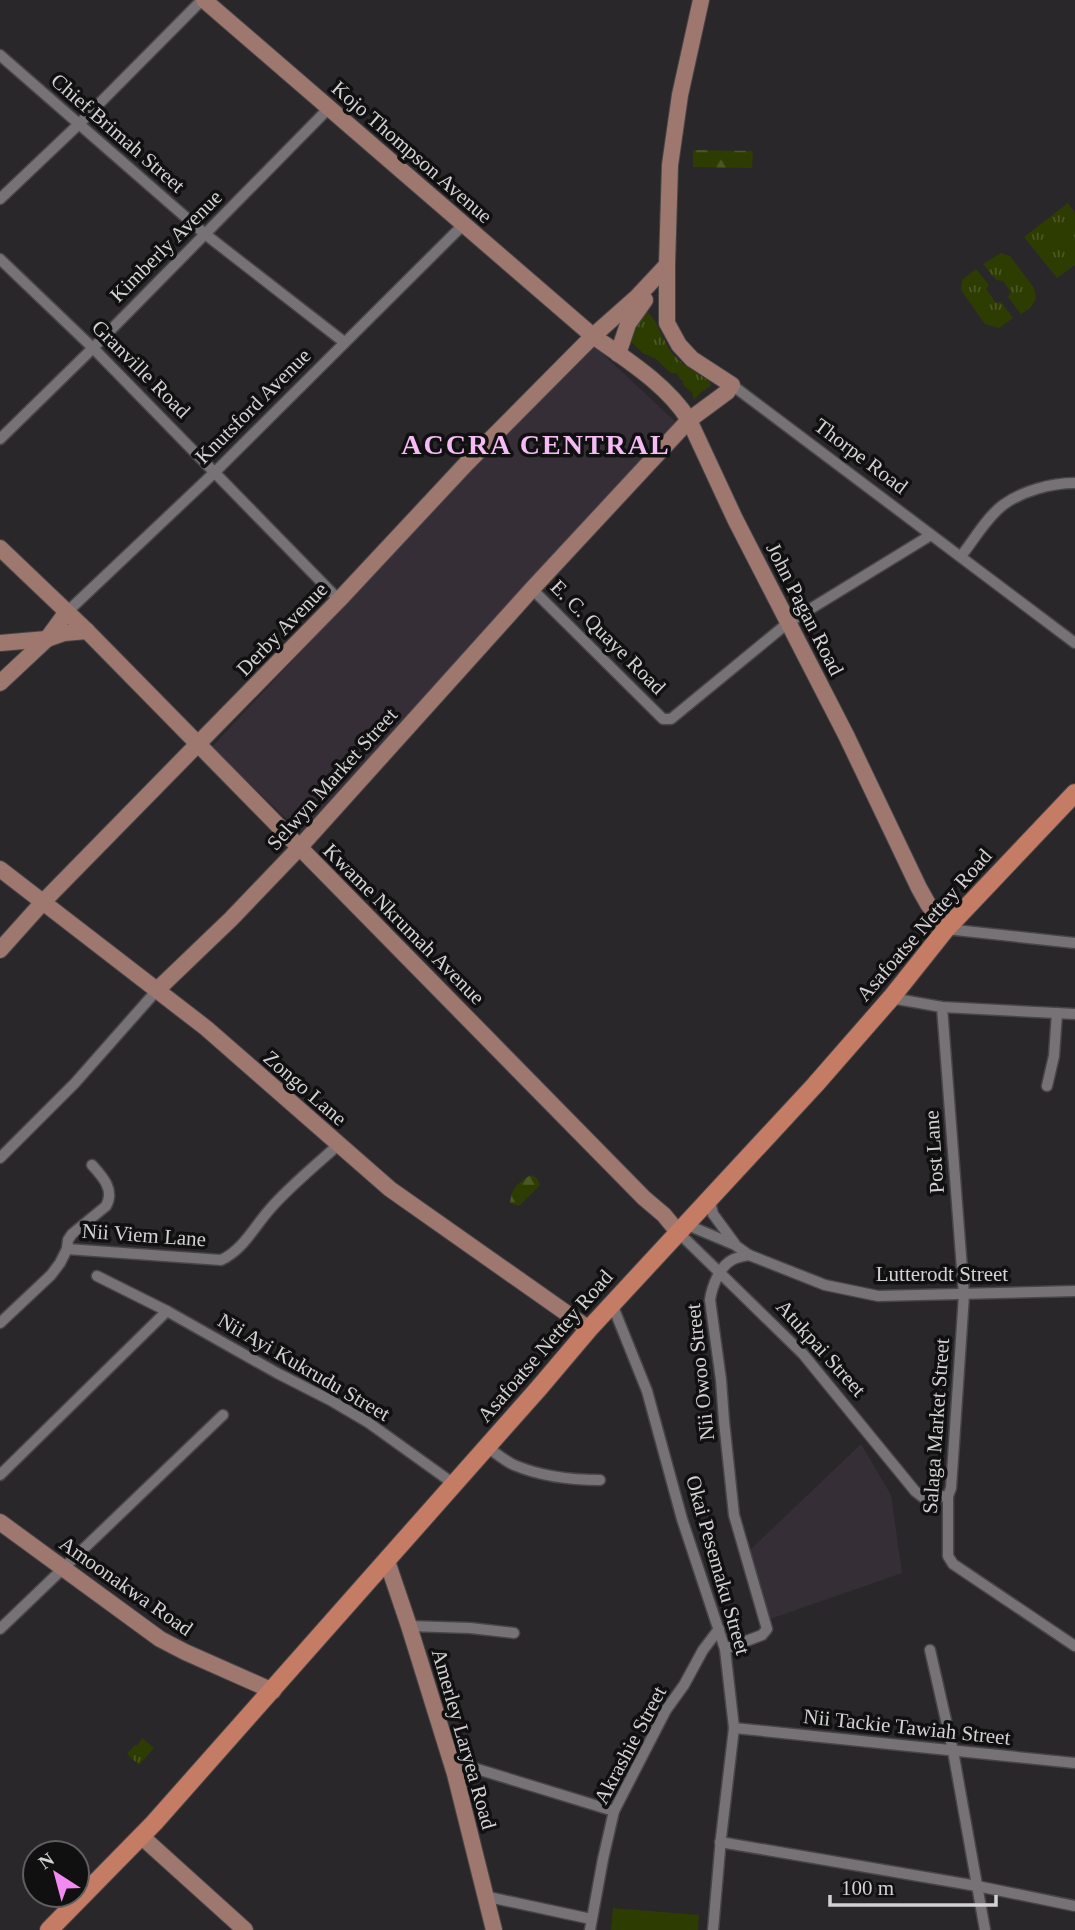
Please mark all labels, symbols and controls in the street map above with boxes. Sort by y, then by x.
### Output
street label: Chief Brimah Street [46,68,190,198]
street label: Kojo Thompson Avenue [327,76,497,228]
street label: Kimberly Avenue [105,185,227,307]
street label: Granville Road [87,315,195,423]
street label: Knutsford Avenue [190,343,316,469]
street label: Thorpe Road [810,413,913,499]
district label: ACCRA CENTRAL [401,429,671,460]
street label: John Pagan Road [761,539,849,680]
street label: E. C. Quaye Road [546,575,671,700]
street label: Derby Avenue [232,577,332,681]
street label: Selwyn Market Street [262,703,402,855]
street label: Kwame Nkrumah Avenue [319,839,489,1009]
street label: Asafoatse Nettey Road [851,844,997,1006]
street label: Zongo Lane [259,1045,351,1131]
street label: Post Lane [919,1110,949,1194]
street label: Nii Viem Lane [81,1219,207,1251]
street label: Lutterodt Street [876,1262,1008,1286]
street label: Asafoatse Nettey Road [472,1265,618,1427]
street label: Atukpai Street [771,1295,871,1401]
street label: Nii Owoo Street [681,1302,719,1442]
street label: Nii Ayi Kukrudu Street [214,1308,394,1426]
street label: Salaga Market Street [918,1337,954,1515]
street label: Okai Pesemaku Street [681,1473,755,1658]
street label: Amoonakwa Road [55,1531,198,1641]
street label: Amerley Laryea Road [427,1646,501,1832]
street label: Akrashie Street [589,1682,671,1808]
street label: Nii Tackie Tawiah Street [802,1704,1012,1750]
north arrow [21,1839,91,1909]
text: N [35,1848,58,1873]
scale bar [830,1864,996,1908]
text: 100 m [841,1876,894,1900]

